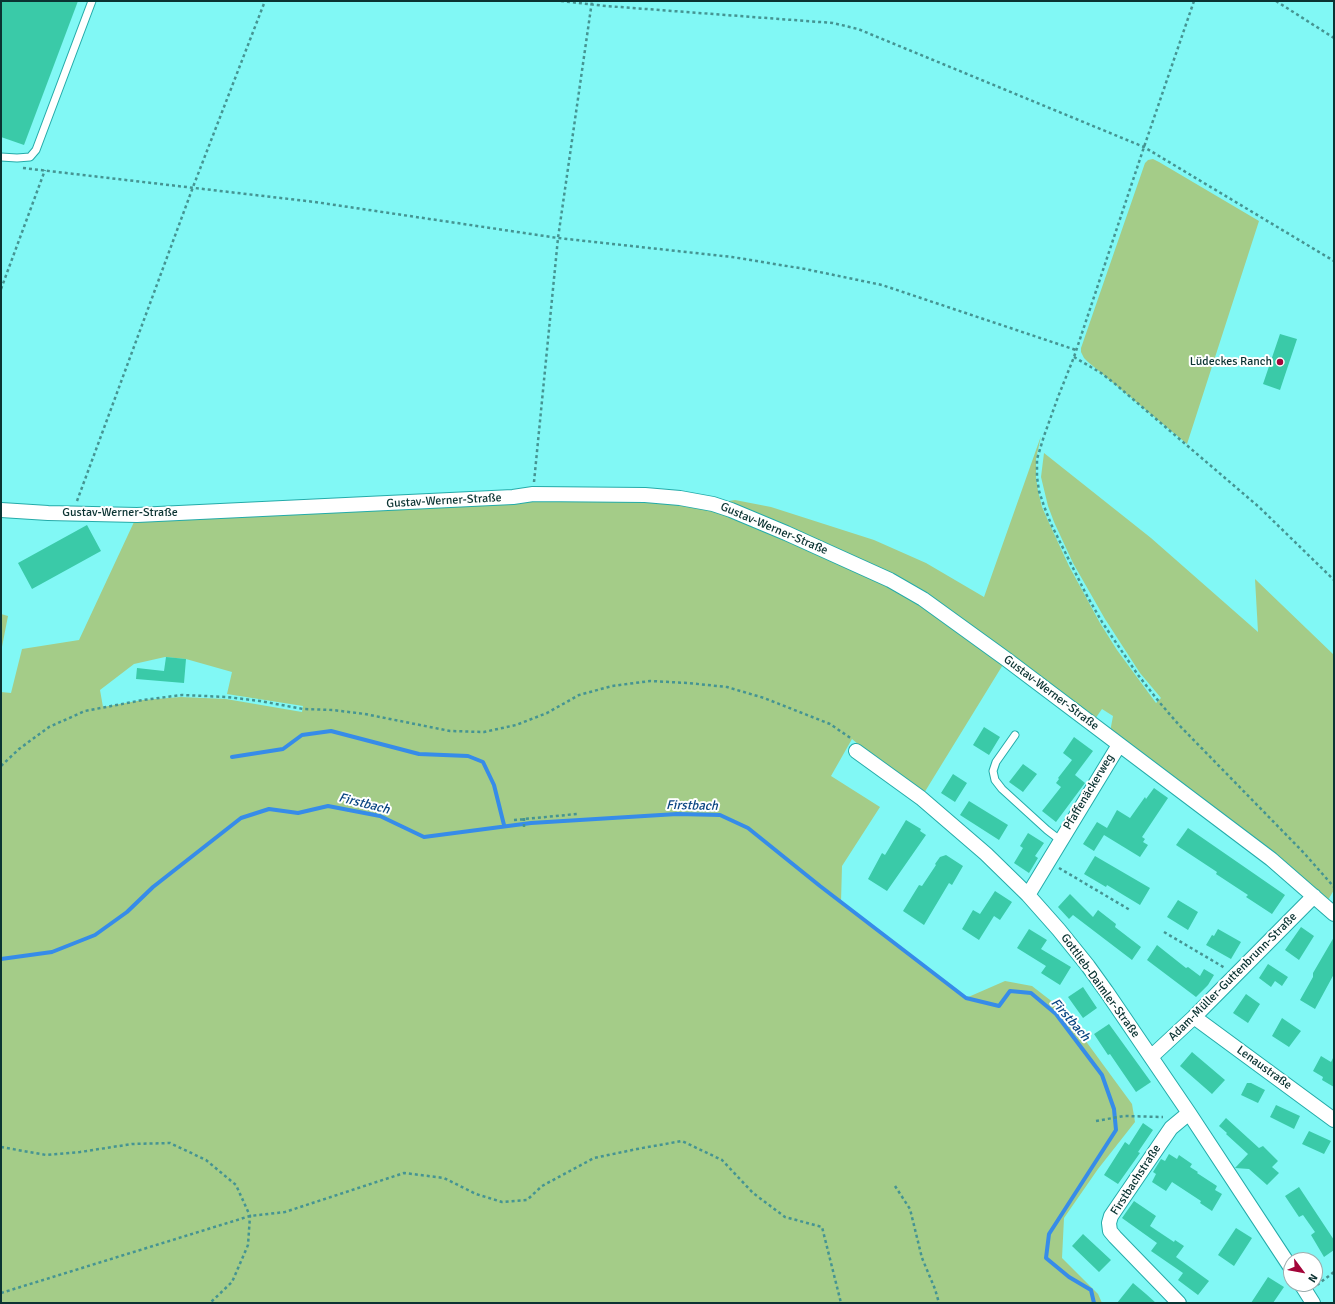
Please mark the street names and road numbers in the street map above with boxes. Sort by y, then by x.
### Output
street label: Gustav-Werner-Straße [386,491,502,511]
street label: Gustav-Werner-Straße [718,500,830,558]
street label: Gustav-Werner-Straße [62,506,178,520]
street label: Gustav-Werner-Straße [1001,653,1101,733]
street label: Pfaffenäckerweg [1061,751,1117,833]
street label: Adam-Müller-Guttenbrunn-Straße [1166,910,1300,1044]
street label: Gottlieb-Daimler-Straße [1057,931,1143,1041]
street label: Lenaustraße [1234,1043,1294,1093]
street label: Firstbachstraße [1108,1142,1164,1218]

